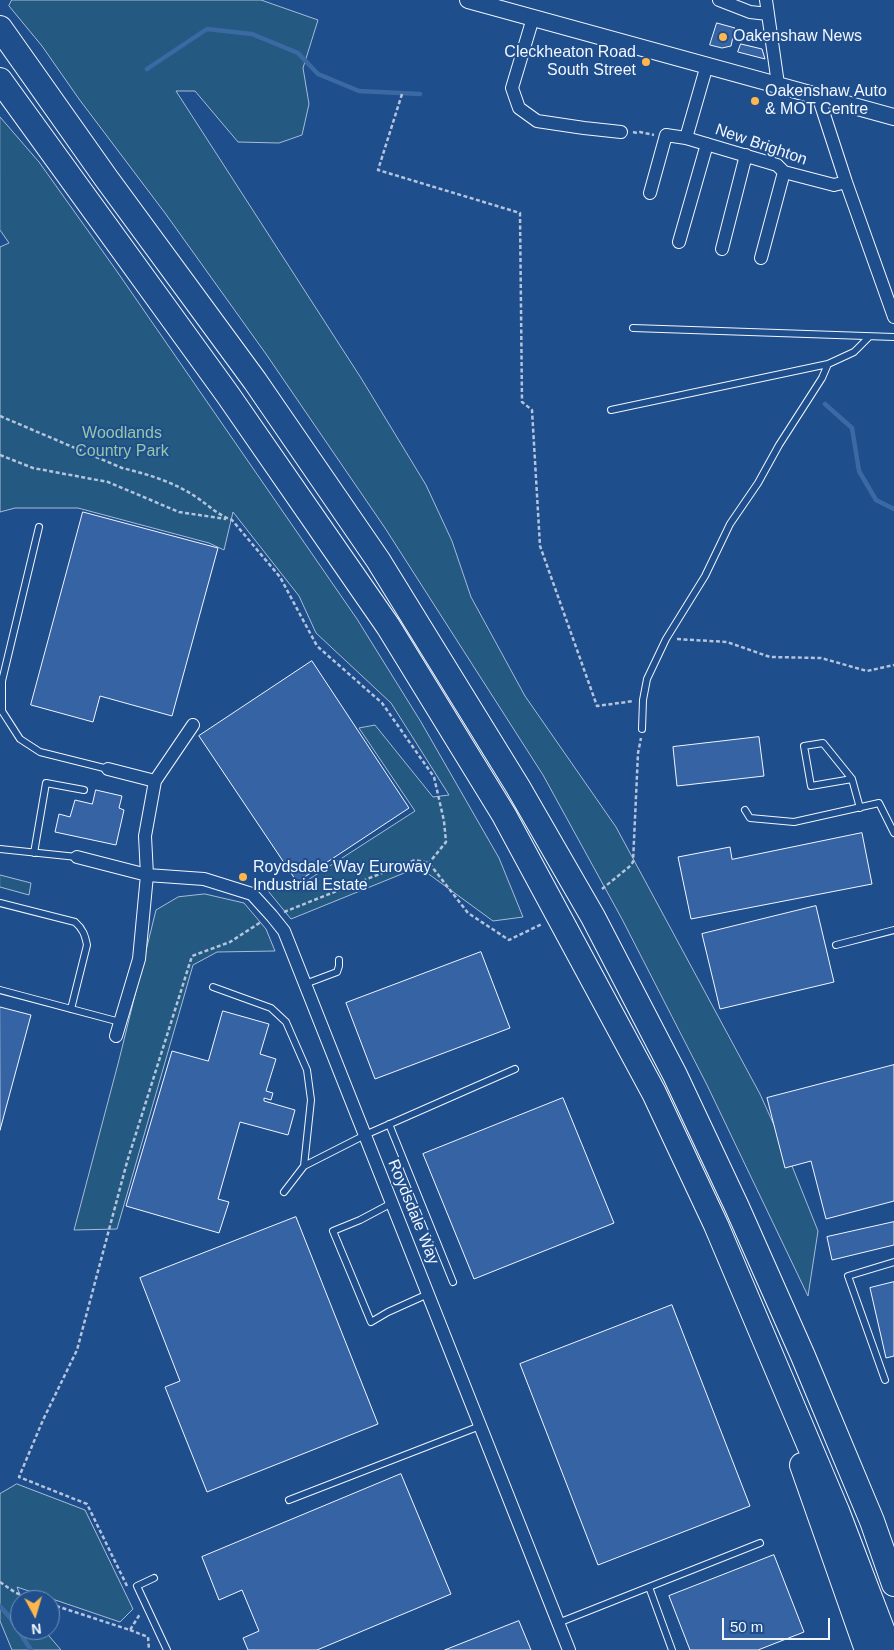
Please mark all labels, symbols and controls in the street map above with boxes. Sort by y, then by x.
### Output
place label: Oakenshaw News [733,27,862,47]
marker: Oakenshaw News [717,31,729,43]
place label: Cleckheaton Road South Street [504,43,636,81]
marker: Cleckheaton Road South Street [640,56,652,68]
place label: Oakenshaw Auto & MOT Centre [765,82,887,120]
marker: Oakenshaw Auto & MOT Centre [749,95,761,107]
street label: New Brighton [712,120,810,170]
park label: Woodlands Country Park [75,424,169,462]
place label: Roydsdale Way Euroway Industrial Estate [253,858,431,896]
marker: Roydsdale Way Euroway Industrial Estate [237,871,249,883]
street label: Roydsdale Way [383,1157,443,1267]
north arrow [10,1590,60,1640]
scale bar [724,1608,832,1640]
text: 50 m [730,1618,763,1635]
text: N [31,1620,42,1637]

